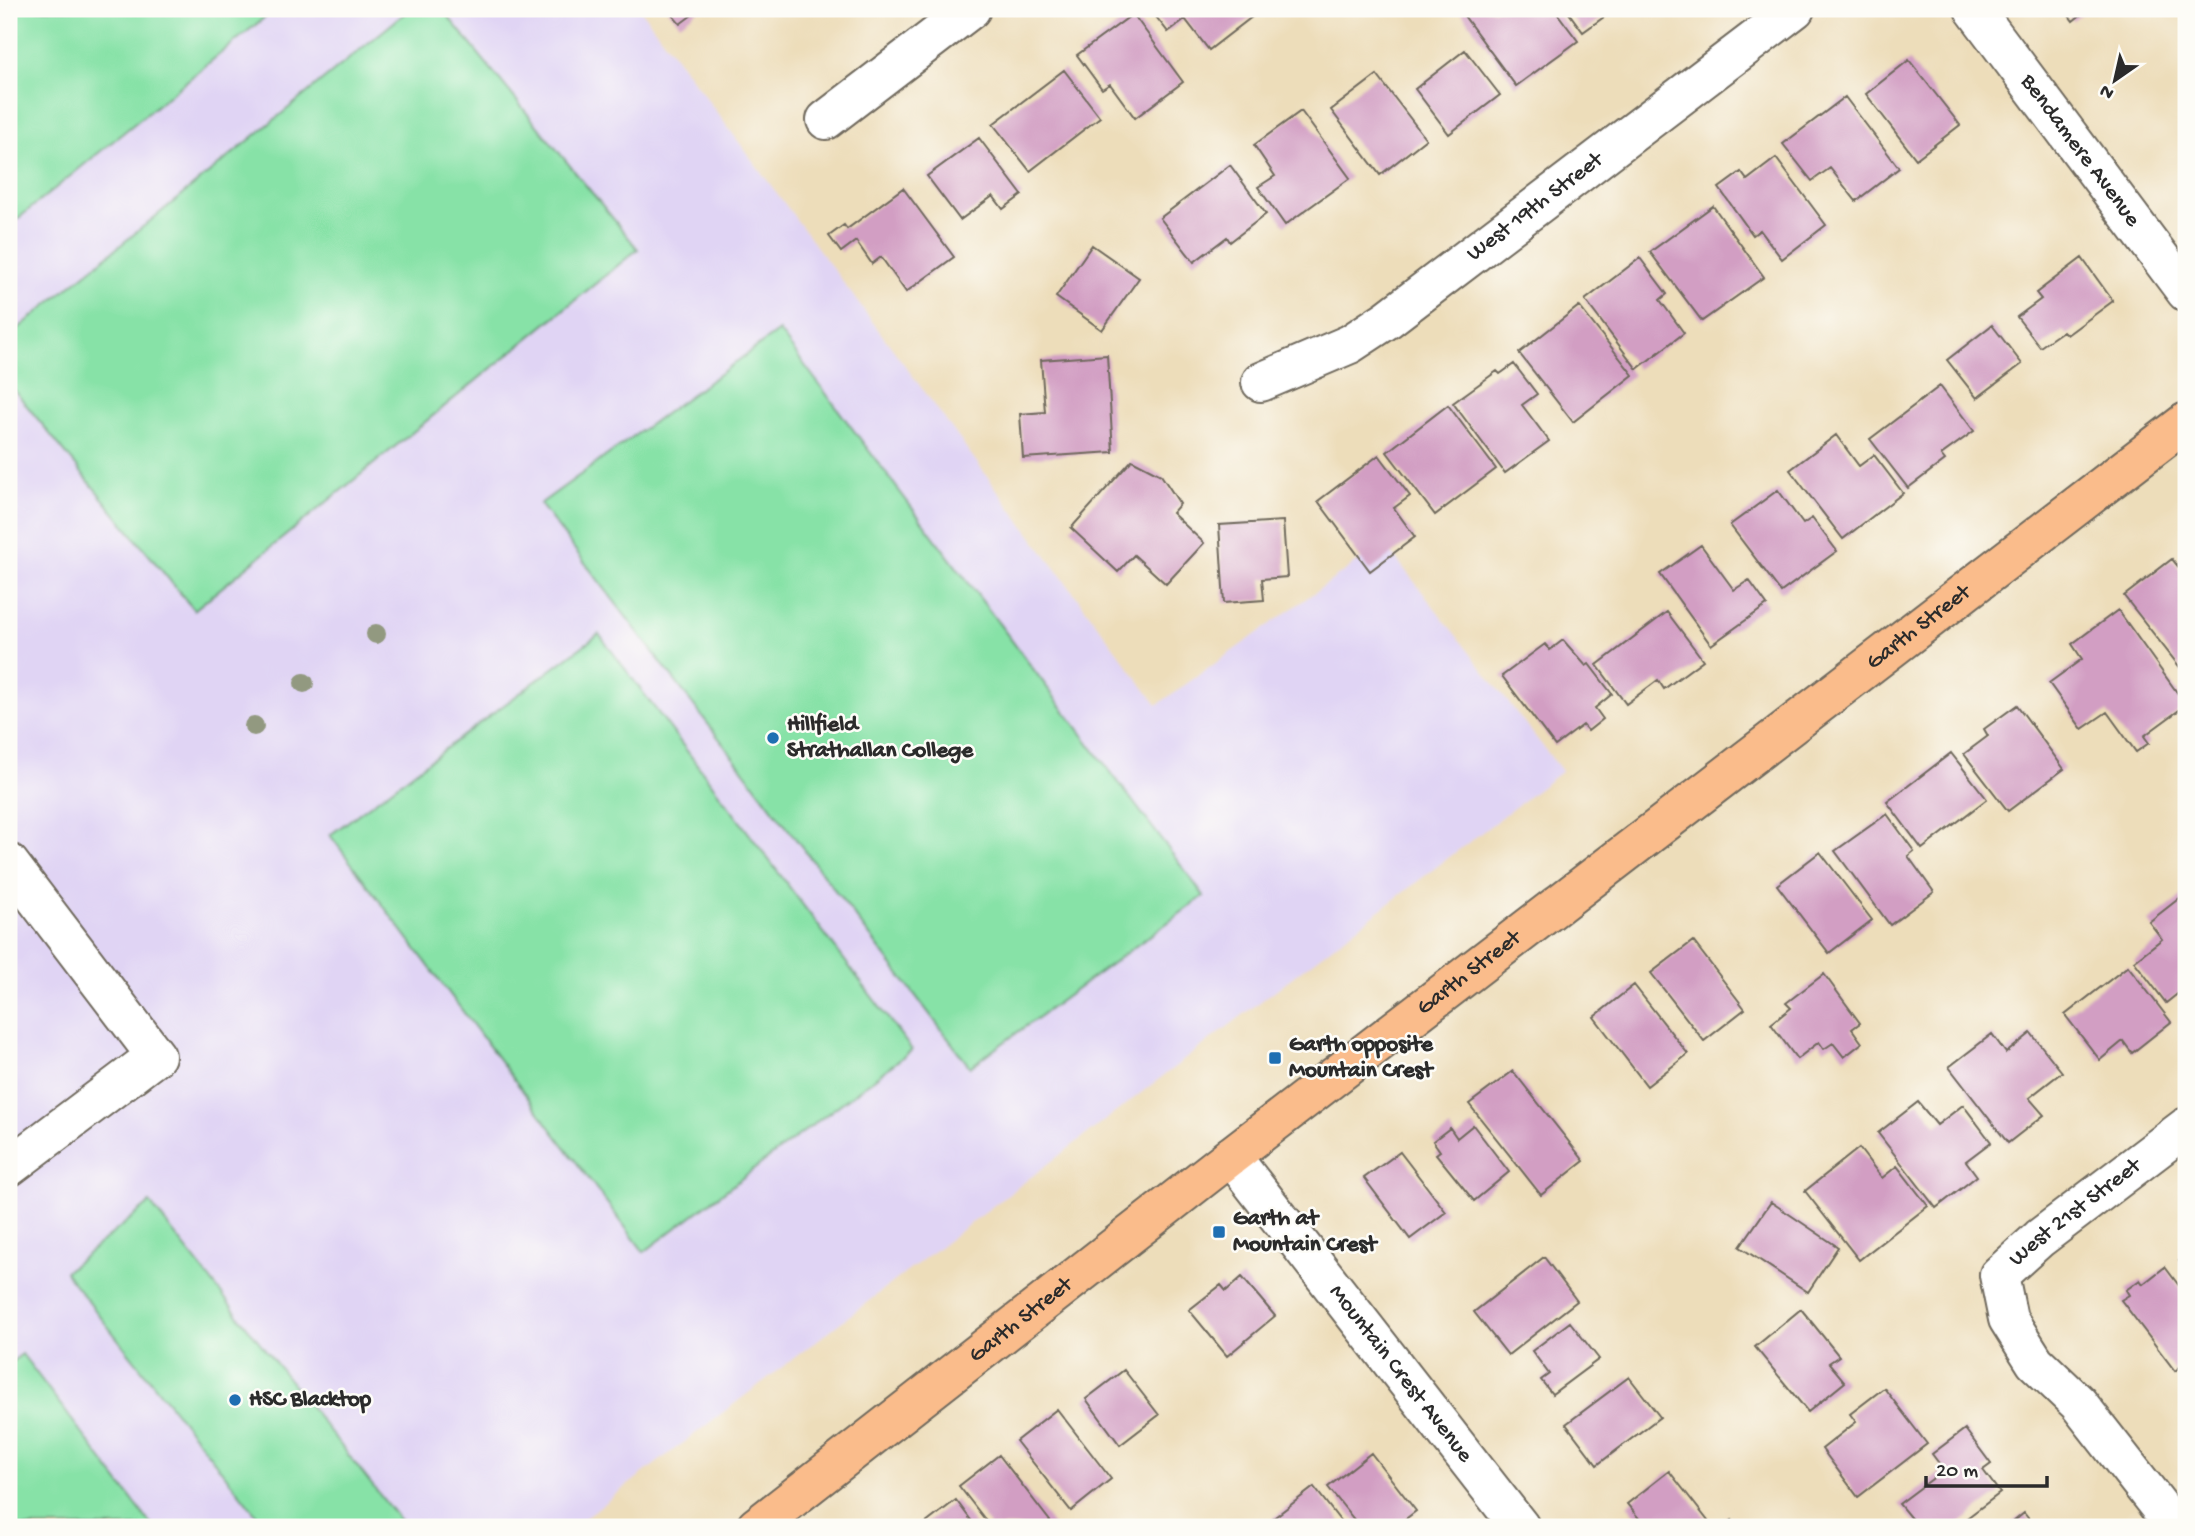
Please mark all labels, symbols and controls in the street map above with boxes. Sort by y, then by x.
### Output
north arrow [2080,46,2150,116]
street label: Bendamere Avenue [2014,68,2147,233]
text: N [2096,78,2119,104]
street label: West 19th Street [1461,146,1610,268]
street label: Garth Street [1861,578,1977,676]
place label: Hillfield Strathallan College [787,712,974,765]
marker: Hillfield Strathallan College [765,730,781,746]
street label: Garth Street [1412,924,1528,1022]
place label: Garth opposite Mountain Crest [1289,1032,1435,1085]
marker: Garth opposite Mountain Crest [1267,1050,1283,1066]
street label: West 21st Street [2004,1152,2148,1273]
place label: Garth at Mountain Crest [1233,1206,1379,1259]
marker: Garth at Mountain Crest [1211,1224,1227,1240]
street label: Garth Street [964,1270,1079,1369]
street label: Mountain Crest Avenue [1323,1279,1479,1469]
place label: HSC Blacktop [249,1387,372,1414]
marker: HSC Blacktop [227,1392,243,1408]
scale bar [1926,1445,2046,1489]
text: 20 m [1936,1460,1978,1485]

